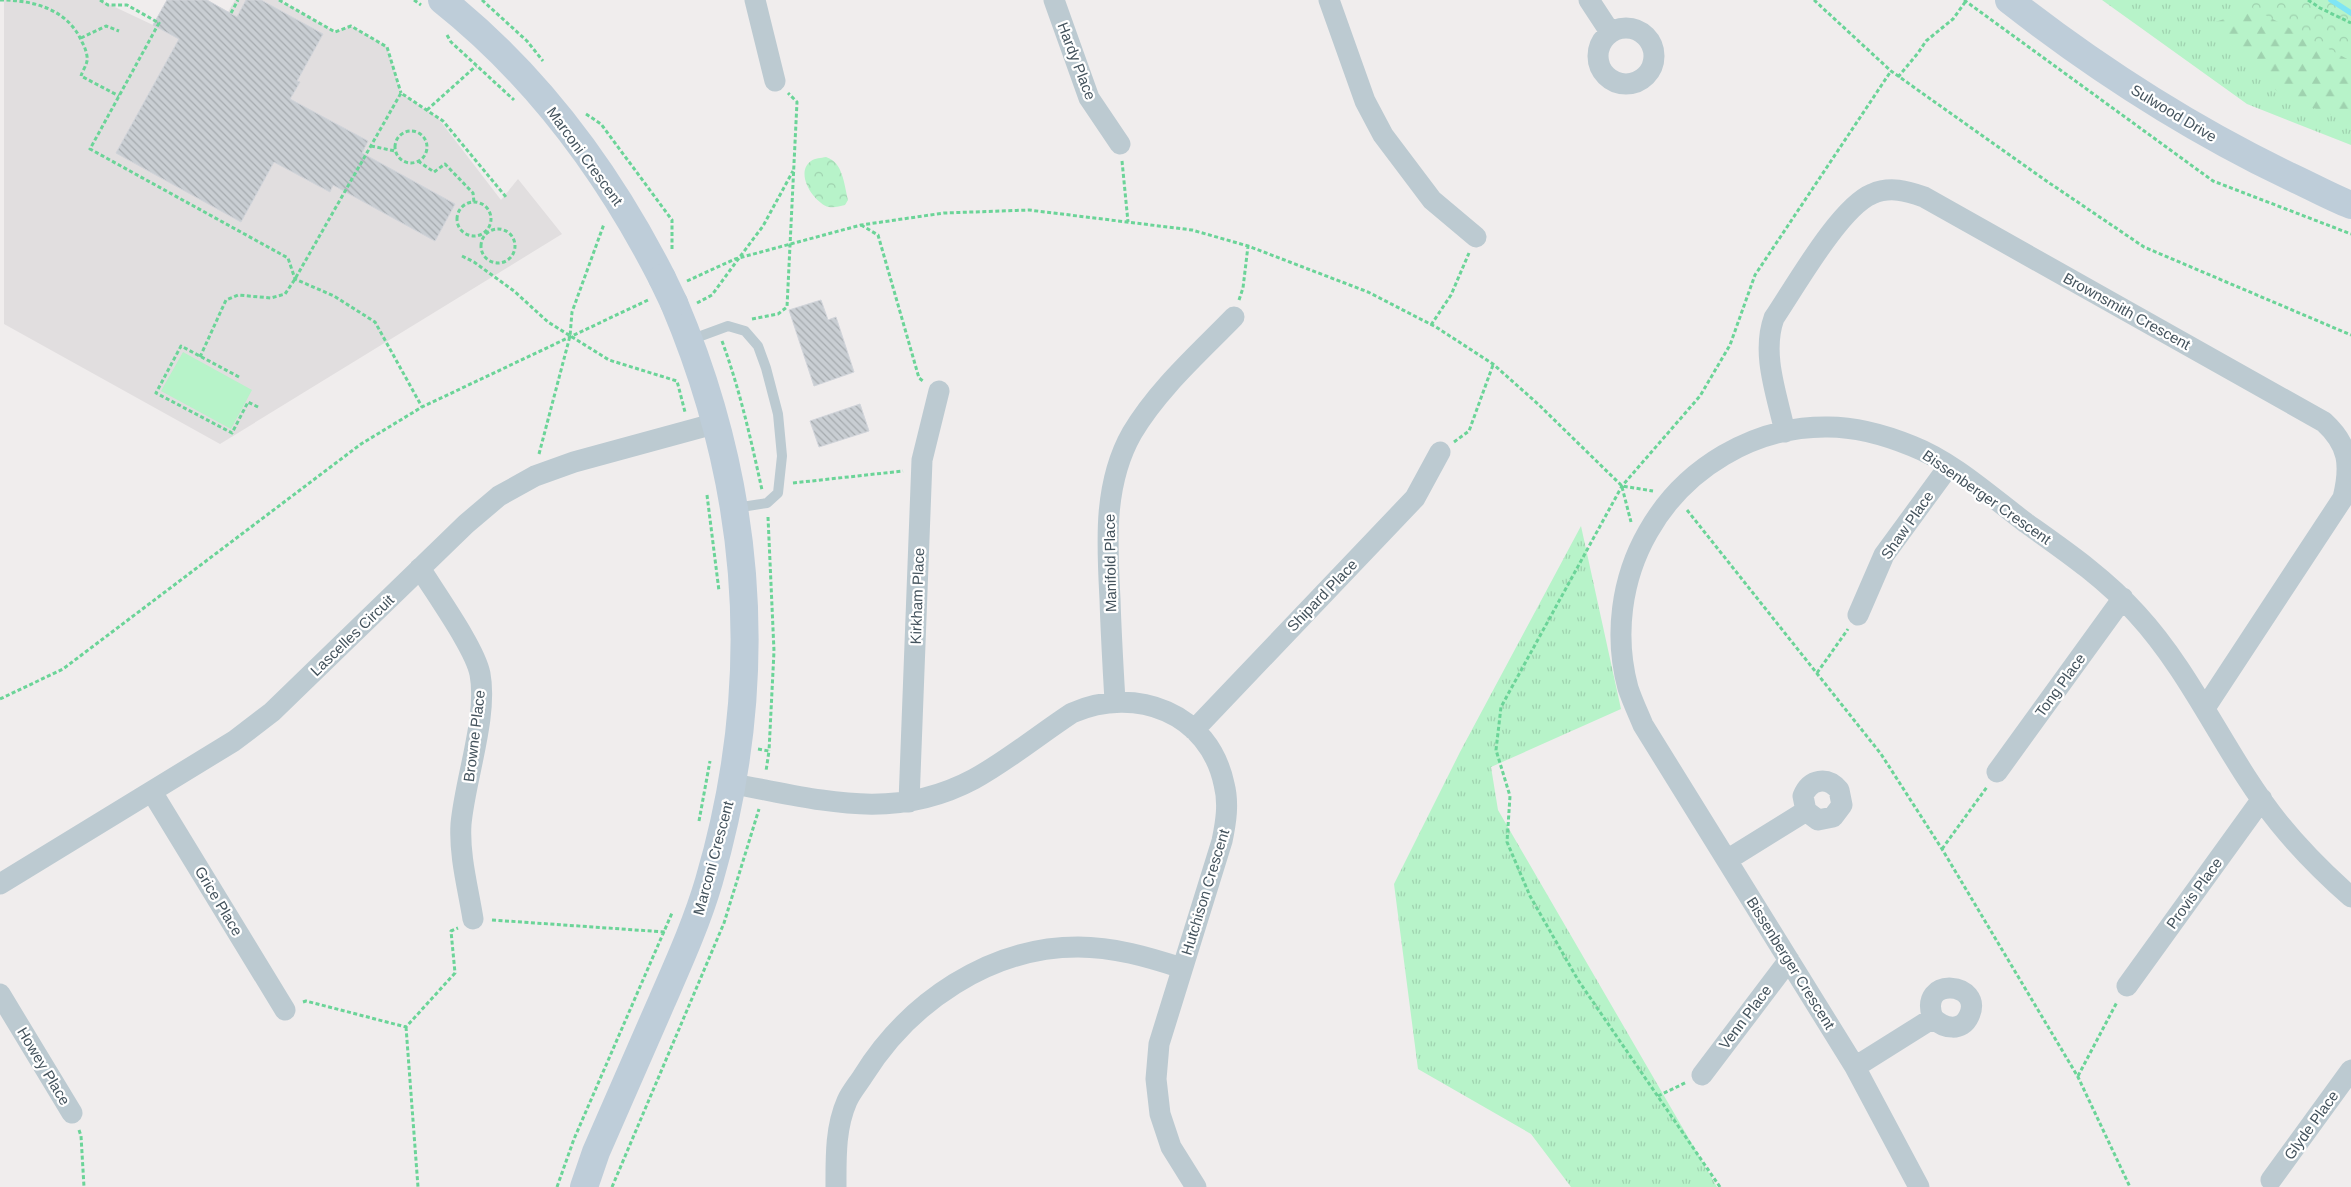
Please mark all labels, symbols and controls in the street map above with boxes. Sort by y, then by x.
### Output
street label: Hardy Place [1054,20,1100,102]
street label: Sulwood Drive [2128,81,2220,145]
street label: Marconi Crescent [544,103,627,209]
street label: Brownsmith Crescent [2061,269,2194,353]
street label: Bissenberger Crescent [1920,446,2055,548]
street label: Shaw Place [1877,488,1937,562]
street label: Manifold Place [1101,514,1119,612]
street label: Kirkham Place [907,547,927,645]
street label: Shipard Place [1283,555,1361,635]
street label: Lascelles Circuit [307,590,398,679]
street label: Tong Place [2031,650,2089,720]
street label: Browne Place [460,689,488,783]
street label: Marconi Crescent [690,798,737,917]
street label: Hutchison Crescent [1178,826,1233,957]
street label: Provis Place [2163,854,2225,932]
street label: Grice Place [192,863,246,939]
street label: Bissenberger Crescent [1743,894,1839,1033]
street label: Venn Place [1715,982,1775,1052]
street label: Howey Place [14,1024,74,1108]
street label: Glyde Place [2280,1087,2342,1163]

